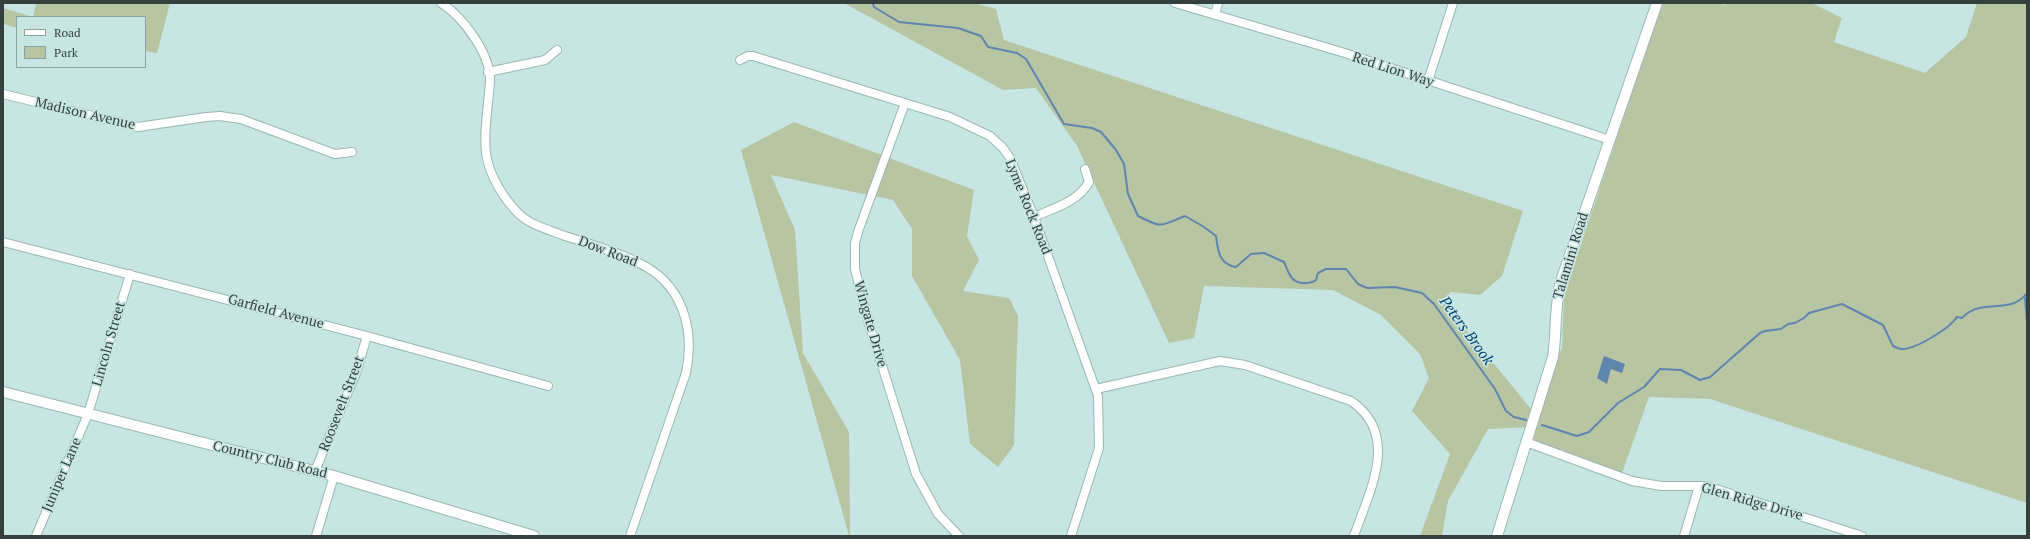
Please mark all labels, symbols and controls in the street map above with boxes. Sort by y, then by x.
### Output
legend [16,16,146,68]
text: Road [54,25,81,40]
text: Park [54,45,78,60]
street label: Red Lion Way [1350,49,1436,91]
street label: Madison Avenue [33,94,137,134]
street label: Lyme Rock Road [1001,157,1055,257]
street label: Talamini Road [1550,210,1592,302]
street label: Dow Road [576,233,640,271]
street label: Wingate Drive [850,279,890,369]
street label: Garfield Avenue [226,291,326,333]
water label: Peters Brook [1435,293,1497,369]
street label: Lincoln Street [89,300,129,388]
street label: Roosevelt Street [316,354,368,454]
street label: Juniper Lane [39,435,85,515]
street label: Country Club Road [211,438,329,482]
street label: Glen Ridge Drive [1699,479,1805,525]

